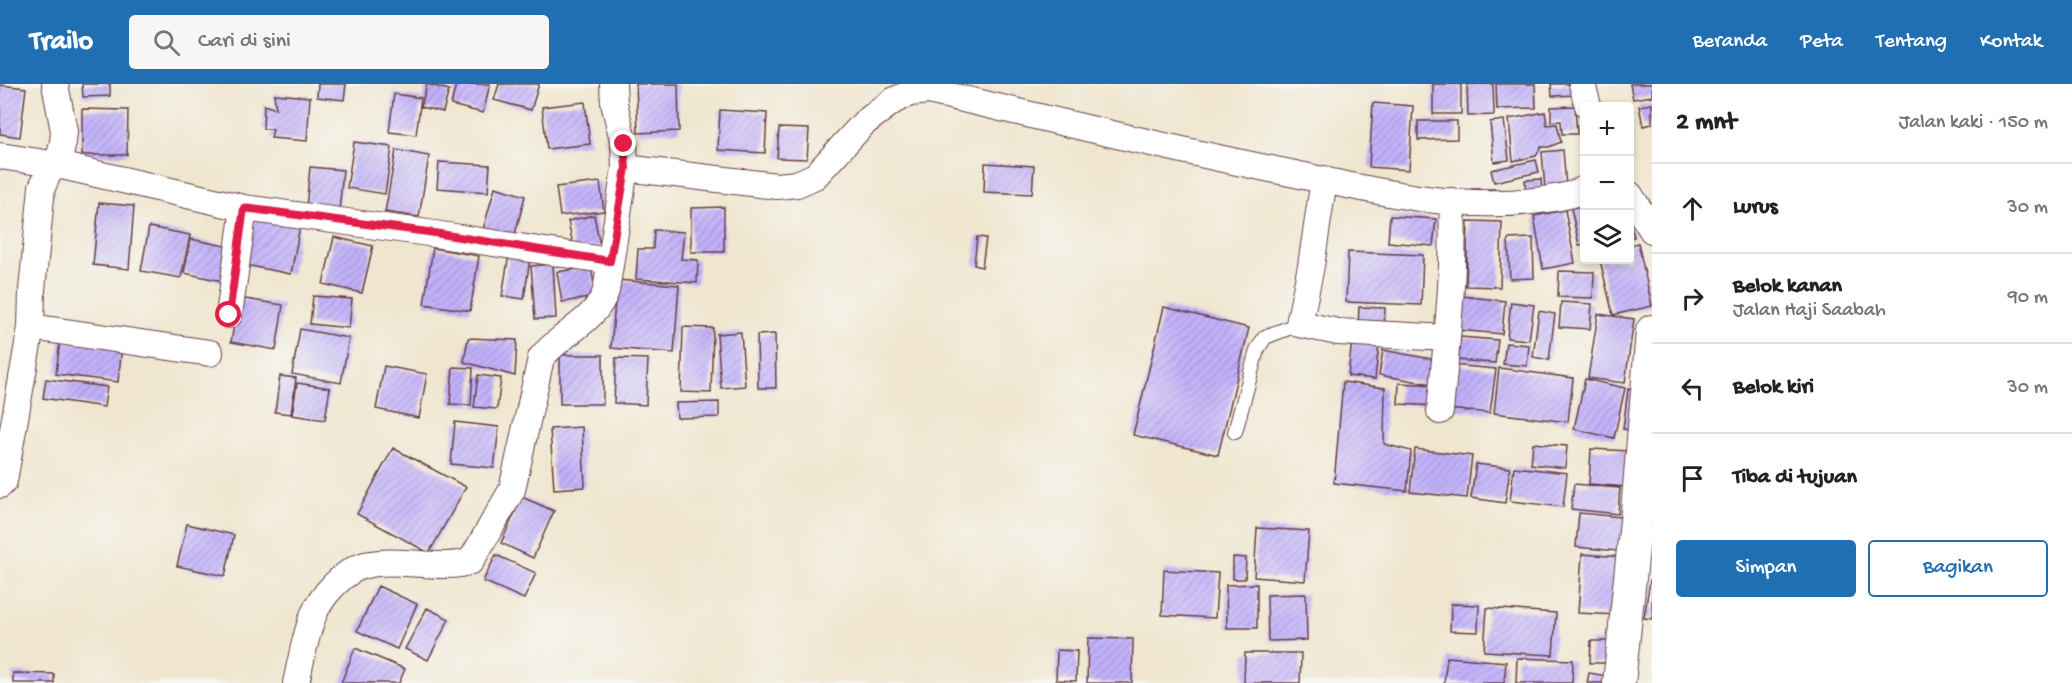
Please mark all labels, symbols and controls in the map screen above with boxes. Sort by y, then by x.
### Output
search box [129,15,549,69]
text: Trailo [30,26,93,59]
icon: search [150,26,183,59]
text: Cari di sini [198,29,291,55]
text: Beranda [1693,30,1767,55]
text: Peta [1800,30,1843,55]
text: Tentang [1876,30,1947,55]
text: Kontak [1980,30,2042,55]
map controls [1580,102,1634,264]
button: + [1580,102,1634,156]
text: 2 mnt [1676,108,1736,139]
text: Jalan kaki · 150 m [1899,112,2048,135]
route end [610,130,636,156]
button: − [1580,156,1634,210]
icon: ahead [1676,192,1709,225]
text: Lurus [1733,195,1778,221]
text: 30 m [2007,197,2048,220]
button: layers [1580,210,1634,264]
text: Belok kanan [1733,274,1842,300]
icon: right [1676,282,1709,315]
text: 90 m [2008,287,2048,310]
text: Jalan Haji Saabah [1733,300,1886,323]
route start [215,301,241,327]
icon: left [1676,372,1709,405]
text: Belok kiri [1733,375,1814,401]
text: 30 m [2007,377,2048,400]
icon: arrive [1676,462,1709,495]
text: Tiba di tujuan [1733,465,1857,491]
button: Simpan [1676,540,1856,597]
button: Bagikan [1868,540,2048,597]

